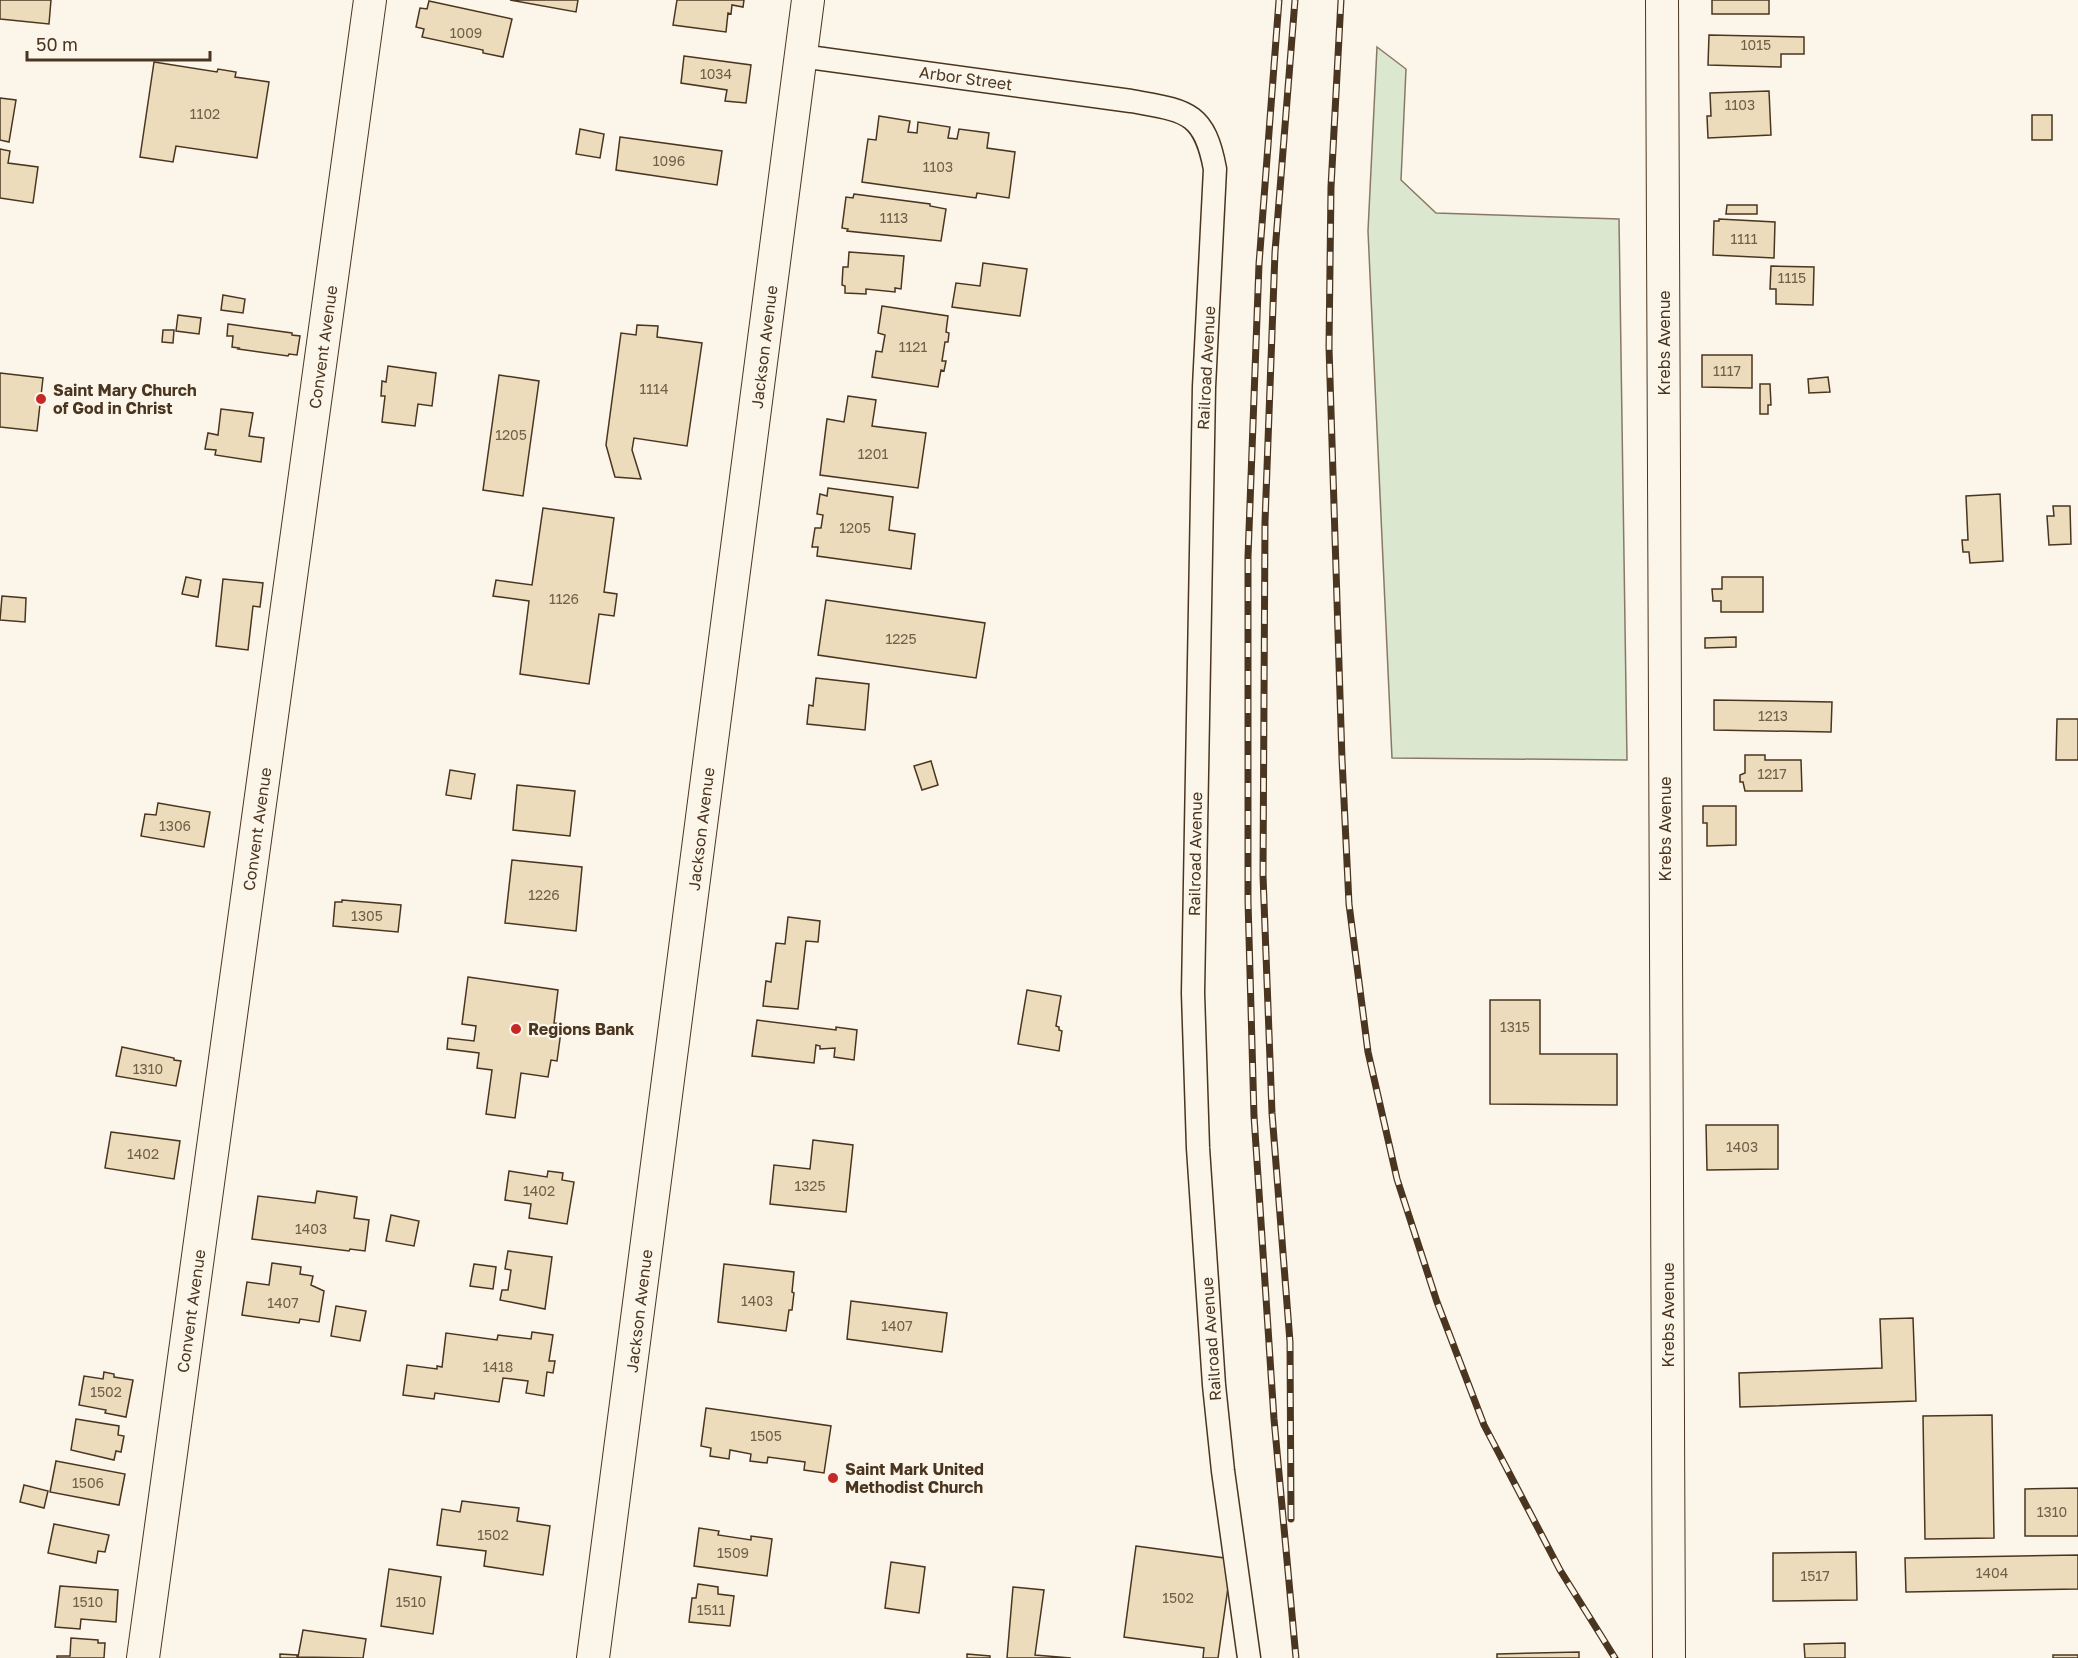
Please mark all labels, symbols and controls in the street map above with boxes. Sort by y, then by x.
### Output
scale bar [27,24,210,62]
house number: 1009 [450,24,482,41]
text: 50 m [36,33,78,55]
house number: 1015 [1741,36,1771,53]
street label: Arbor Street [918,62,1014,94]
house number: 1034 [700,65,732,82]
house number: 1103 [1725,96,1755,113]
house number: 1102 [190,105,220,122]
house number: 1096 [653,152,685,169]
house number: 1103 [923,158,953,175]
house number: 1113 [880,209,908,226]
house number: 1111 [1730,230,1758,247]
house number: 1115 [1778,269,1806,286]
street label: Convent Avenue [304,284,342,410]
street label: Jackson Avenue [747,284,781,410]
street label: Krebs Avenue [1654,290,1674,396]
street label: Railroad Avenue [1193,305,1219,431]
house number: 1121 [899,338,927,355]
house number: 1117 [1713,362,1741,379]
place label: Saint Mary Church of God in Christ [53,380,197,418]
house number: 1114 [640,380,668,397]
marker: Saint Mary Church of God in Christ [34,392,48,406]
house number: 1205 [495,426,527,443]
house number: 1201 [858,445,888,462]
house number: 1205 [839,519,871,536]
house number: 1126 [549,590,579,607]
house number: 1225 [885,630,917,647]
house number: 1213 [1758,707,1788,724]
house number: 1217 [1757,765,1787,782]
street label: Convent Avenue [238,766,276,892]
street label: Jackson Avenue [684,766,718,892]
street label: Krebs Avenue [1655,776,1675,882]
street label: Railroad Avenue [1184,792,1206,916]
house number: 1306 [159,817,191,834]
house number: 1226 [528,886,560,903]
house number: 1305 [351,907,383,924]
house number: 1315 [1500,1018,1530,1035]
place label: Regions Bank [528,1019,635,1039]
marker: Regions Bank [509,1022,523,1036]
house number: 1310 [133,1060,163,1077]
house number: 1403 [1726,1138,1758,1155]
house number: 1402 [127,1145,159,1162]
house number: 1325 [794,1177,826,1194]
house number: 1402 [523,1182,555,1199]
house number: 1403 [295,1220,327,1237]
street label: Convent Avenue [172,1248,210,1374]
street label: Jackson Avenue [622,1248,656,1374]
street label: Krebs Avenue [1658,1262,1678,1368]
street label: Railroad Avenue [1197,1276,1225,1402]
house number: 1403 [741,1292,773,1309]
house number: 1407 [267,1294,299,1311]
house number: 1407 [881,1317,913,1334]
house number: 1418 [483,1358,513,1375]
house number: 1502 [90,1383,122,1400]
house number: 1505 [750,1427,782,1444]
place label: Saint Mark United Methodist Church [845,1459,984,1497]
marker: Saint Mark United Methodist Church [826,1471,840,1485]
house number: 1506 [72,1474,104,1491]
house number: 1310 [2037,1503,2067,1520]
house number: 1502 [477,1526,509,1543]
house number: 1509 [717,1544,749,1561]
house number: 1404 [1976,1564,2008,1581]
house number: 1517 [1800,1567,1830,1584]
house number: 1502 [1162,1589,1194,1606]
house number: 1510 [73,1593,103,1610]
house number: 1510 [396,1593,426,1610]
house number: 1511 [697,1601,725,1618]

